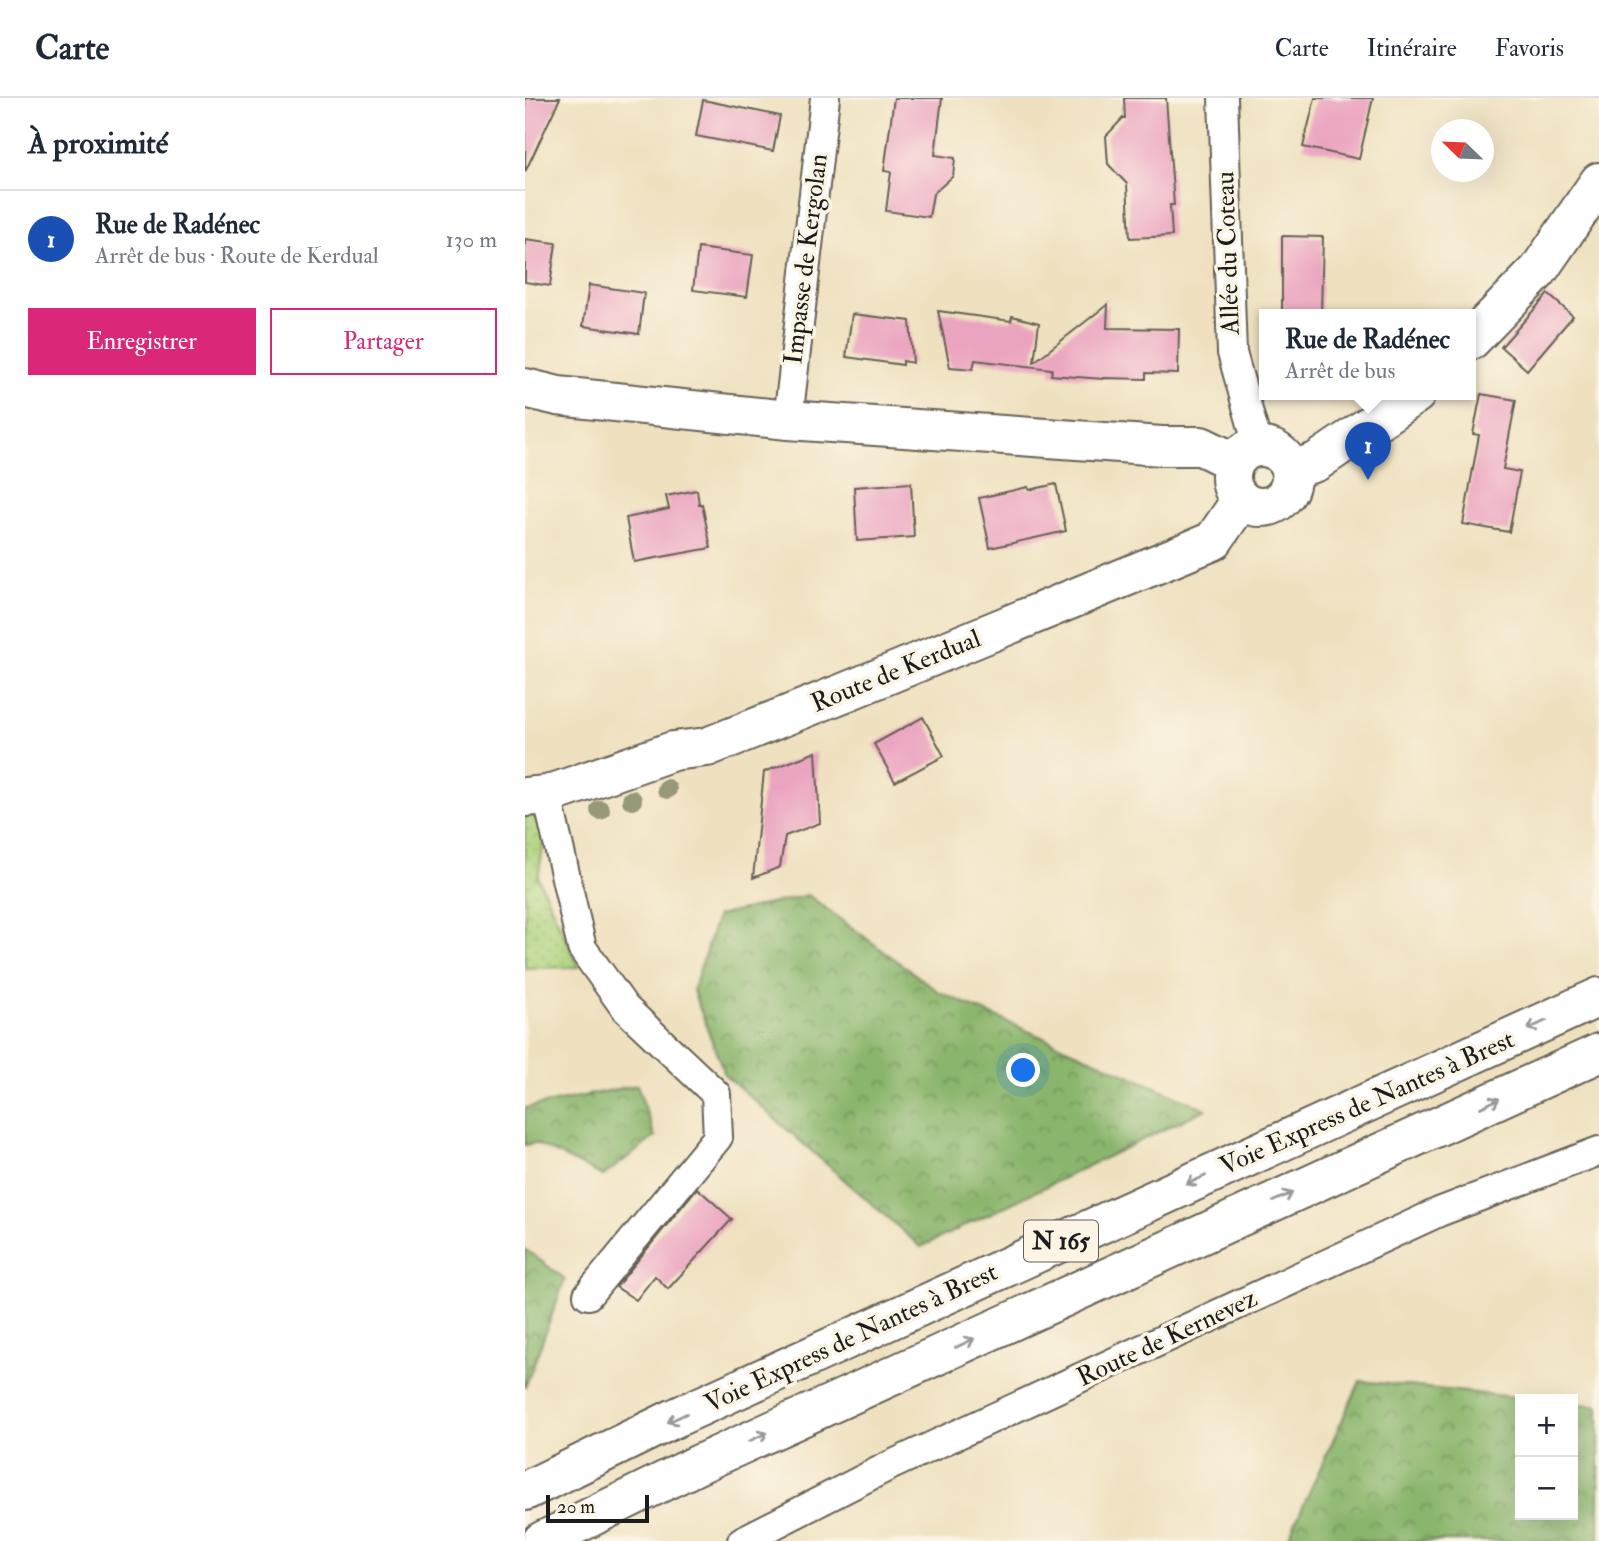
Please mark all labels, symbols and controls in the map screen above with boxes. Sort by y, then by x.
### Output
text: Carte [35,28,109,69]
text: Carte [1275,33,1329,64]
text: Itinéraire [1367,33,1457,64]
text: Favoris [1495,33,1564,64]
north arrow [1431,119,1494,182]
text: À proximité [28,125,168,162]
street label: Impasse de Kergolan [777,152,836,366]
street label: Allée du Coteau [1209,171,1247,336]
text: Rue de Radénec [95,209,260,241]
text: 1 [47,225,55,254]
text: 130 m [445,225,497,254]
text: Arrêt de bus · Route de Kerdual [95,241,379,270]
button: Enregistrer [28,308,256,375]
button: Partager [270,308,497,375]
popup [1259,309,1476,400]
text: Rue de Radénec [1285,324,1450,356]
text: Arrêt de bus [1285,356,1395,385]
pin: 1 [1345,422,1391,480]
street label: Route de Kerdual [807,622,986,720]
one-way arrow [1527,1019,1548,1033]
street label: Voie Express de Nantes à Brest [1215,1023,1520,1183]
your location [1006,1053,1040,1087]
one-way arrow [1479,1096,1500,1109]
one-way arrow [1186,1174,1207,1187]
one-way arrow [1272,1190,1293,1203]
road number: N 165 [1024,1220,1098,1261]
street label: Voie Express de Nantes à Brest [700,1256,1003,1421]
street label: Route de Kernevez [1072,1282,1263,1394]
one-way arrow [954,1336,975,1349]
map controls [1515,1394,1578,1520]
button: + [1515,1394,1578,1457]
one-way arrow [667,1411,688,1425]
one-way arrow [747,1430,768,1444]
button: − [1515,1457,1578,1520]
scale bar [546,1492,649,1524]
text: 20 m [557,1495,595,1519]

